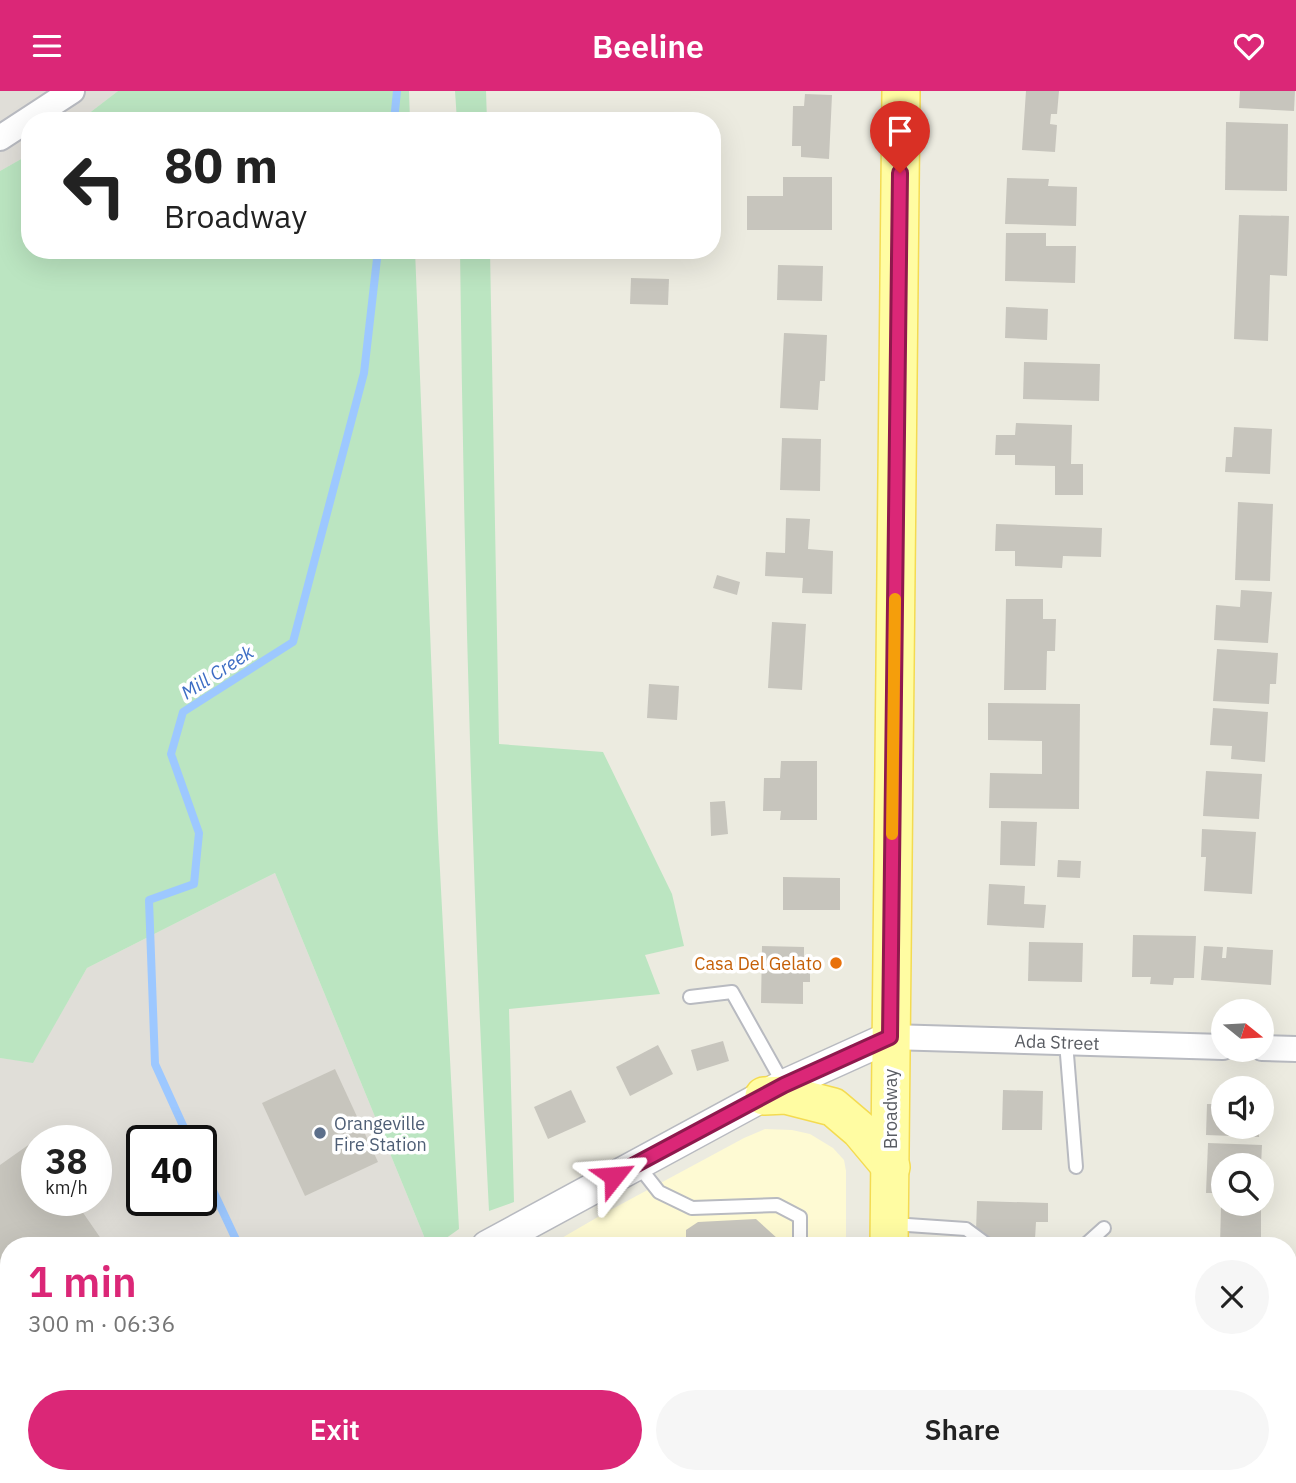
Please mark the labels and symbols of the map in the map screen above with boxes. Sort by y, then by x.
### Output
pin [870,101,930,173]
water label: Mill Creek [176,639,259,704]
place label: Casa Del Gelato [694,952,822,975]
marker: Casa Del Gelato [828,955,844,971]
north arrow [1211,999,1274,1062]
street label: Ada Street [1014,1029,1100,1055]
street label: Broadway [879,1069,902,1149]
place label: Orangeville Fire Station [334,1112,427,1156]
speed limit sign: 40 [126,1125,217,1216]
marker: Orangeville Fire Station [312,1125,328,1141]
position arrow [577,1139,651,1213]

